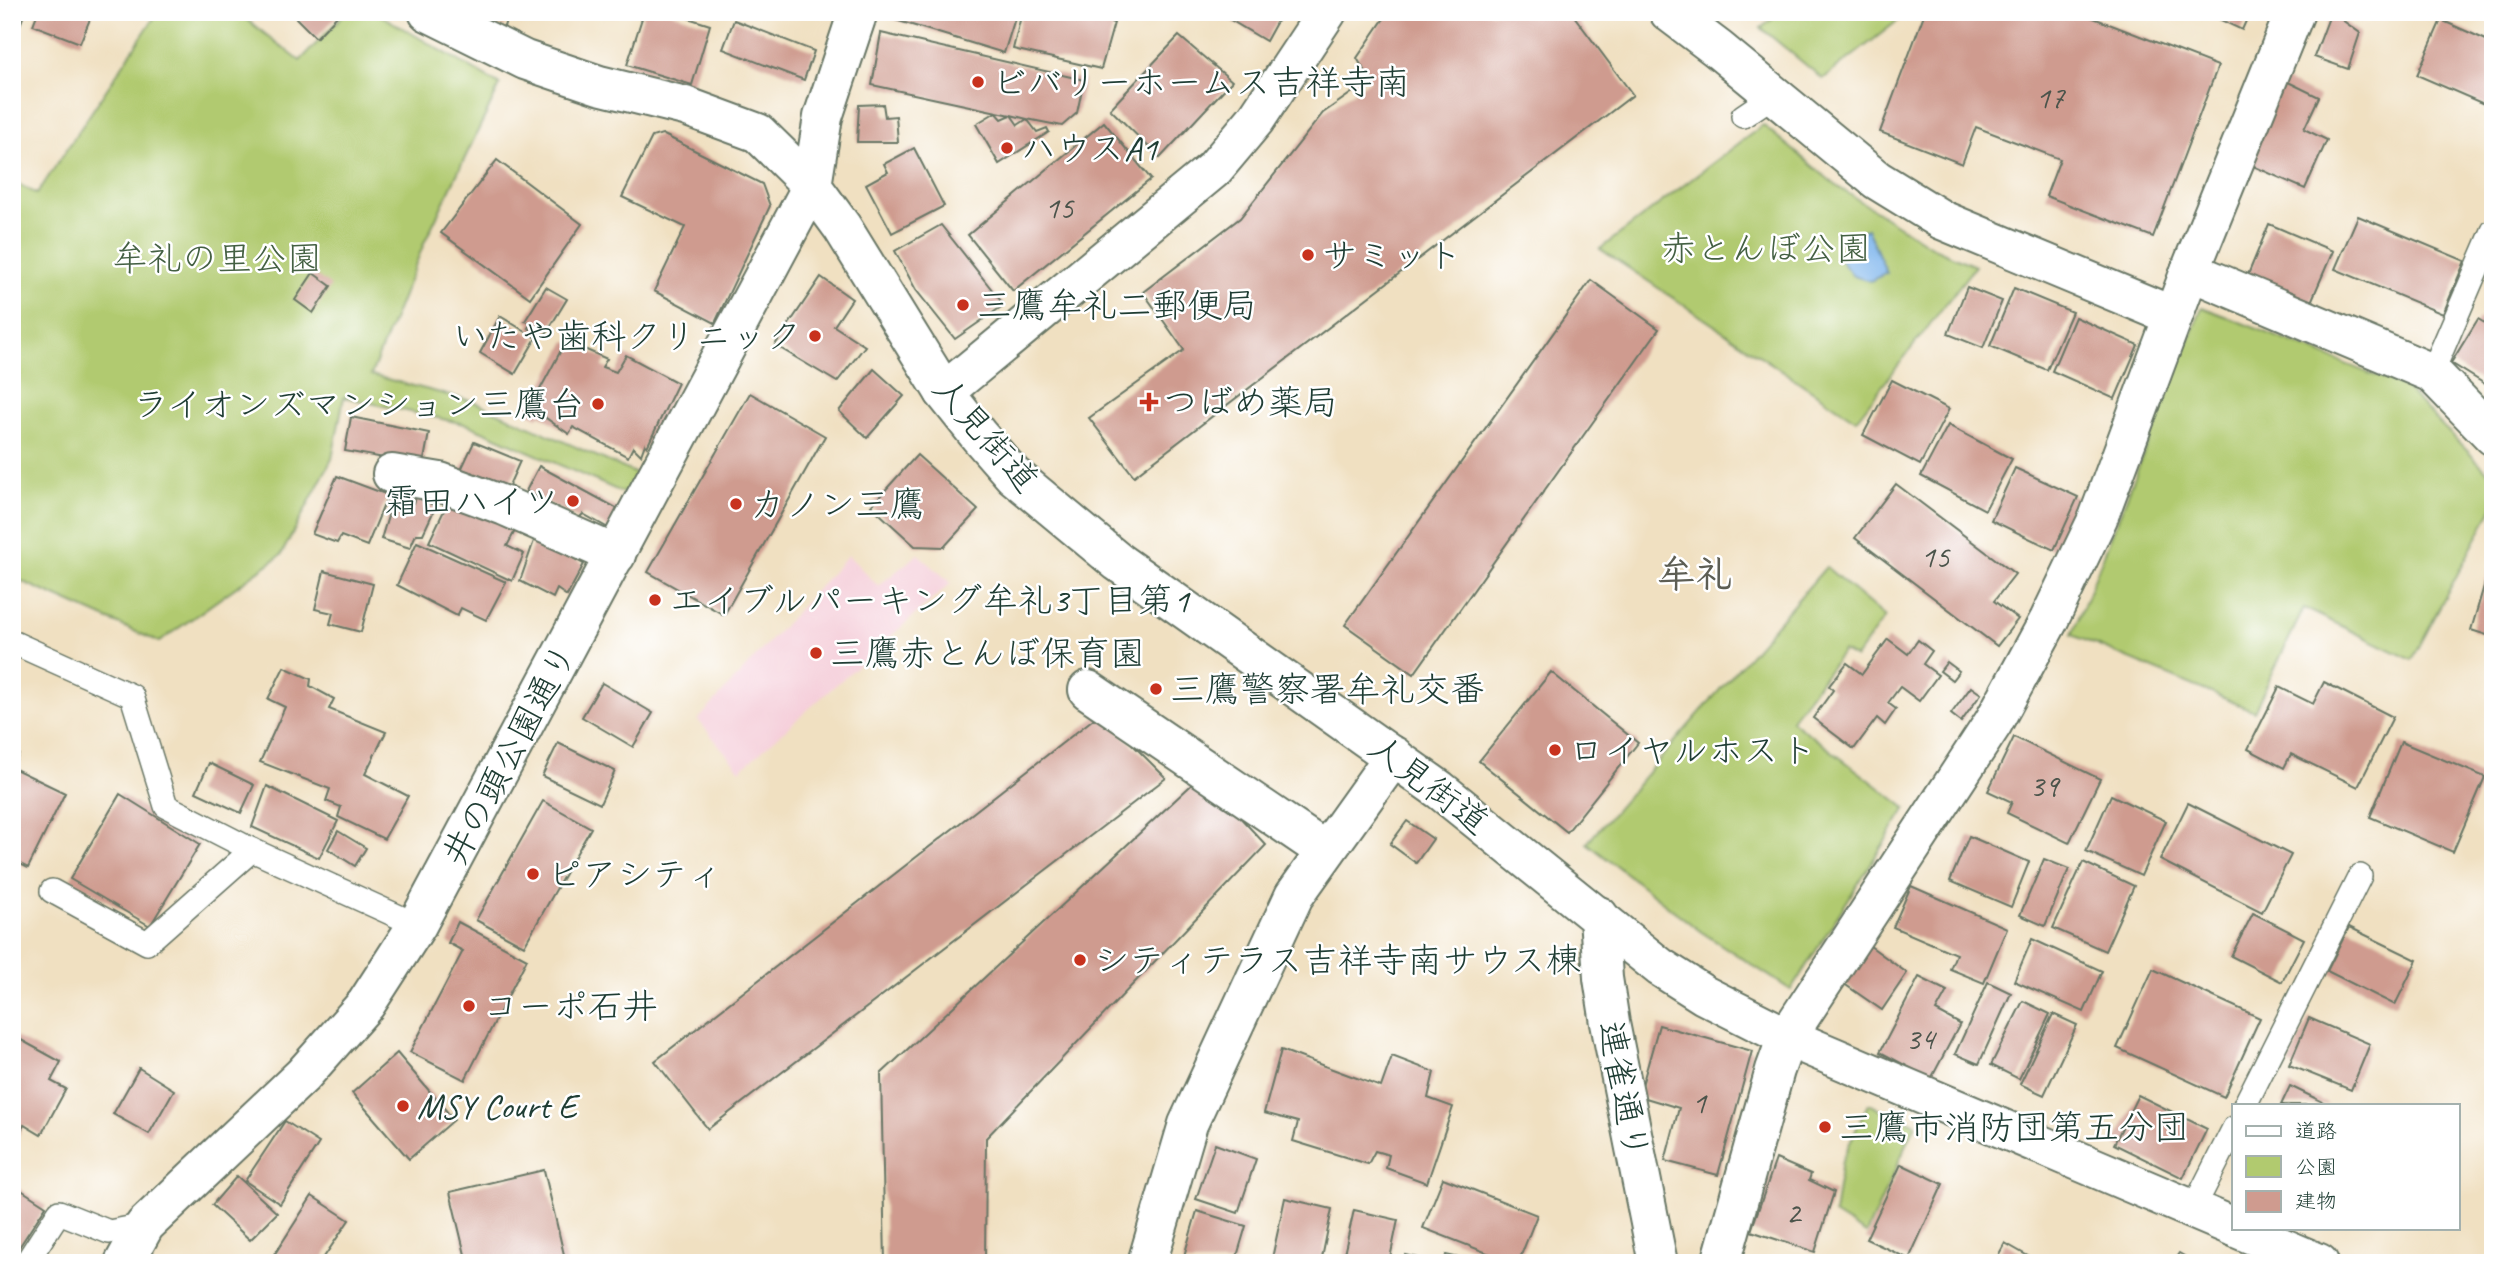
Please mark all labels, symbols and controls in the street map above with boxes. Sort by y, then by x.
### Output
place label: ビバリーホームス吉祥寺南 [992,60,1411,105]
marker: ビバリーホームス吉祥寺南 [970,74,986,90]
house number: 17 [2036,77,2066,118]
place label: ハウスA1 [1021,126,1159,171]
marker: ハウスA1 [999,140,1015,156]
house number: 15 [1045,187,1075,228]
park label: 赤とんぼ公園 [1661,226,1871,271]
place label: サミット [1322,233,1462,278]
park label: 牟礼の里公園 [112,236,322,281]
marker: サミット [1300,247,1316,263]
place label: 三鷹牟礼二郵便局 [977,283,1257,328]
marker: 三鷹牟礼二郵便局 [955,297,971,313]
place label: いたや歯科クリニック [452,314,801,359]
marker: いたや歯科クリニック [807,328,823,344]
street label: 人見街道 [923,367,1049,502]
place label: つばめ薬局 [1163,380,1338,425]
place label: ライオンズマンション三鷹台 [133,382,584,427]
marker: つばめ薬局 [1141,394,1157,410]
marker: ライオンズマンション三鷹台 [590,396,606,412]
place label: 霜田ハイツ [384,479,559,524]
place label: カノン三鷹 [750,482,925,527]
marker: 霜田ハイツ [565,493,581,509]
marker: カノン三鷹 [728,496,744,512]
house number: 15 [1921,536,1951,577]
district label: 牟礼 [1657,551,1733,598]
place label: エイブルパーキング牟礼3丁目第1 [669,578,1191,623]
marker: エイブルパーキング牟礼3丁目第1 [647,592,663,608]
place label: 三鷹赤とんぼ保育園 [830,631,1145,676]
street label: 井の頭公園通り [432,636,587,873]
marker: 三鷹赤とんぼ保育園 [808,645,824,661]
place label: 三鷹警察署牟礼交番 [1170,667,1485,712]
marker: 三鷹警察署牟礼交番 [1148,681,1164,697]
street label: 人見街道 [1359,724,1498,845]
place label: ロイヤルホスト [1569,728,1816,773]
marker: ロイヤルホスト [1547,742,1563,758]
house number: 39 [2030,765,2061,806]
place label: ピアシティ [547,852,722,897]
marker: ピアシティ [525,866,541,882]
place label: シティテラス吉祥寺南サウス棟 [1094,938,1581,983]
marker: シティテラス吉祥寺南サウス棟 [1072,952,1088,968]
place label: コーポ石井 [483,984,658,1029]
marker: コーポ石井 [461,998,477,1014]
street label: 連雀通り [1588,1017,1659,1163]
house number: 34 [1906,1018,1938,1059]
house number: 1 [1692,1082,1708,1123]
place label: MSY Court E [417,1084,581,1129]
marker: MSY Court E [395,1098,411,1114]
legend [2232,1104,2460,1230]
place label: 三鷹市消防団第五分団 [1839,1105,2189,1150]
text: 道路 [2295,1118,2337,1144]
marker: 三鷹市消防団第五分団 [1817,1119,1833,1135]
text: 公園 [2295,1154,2337,1180]
text: 建物 [2295,1188,2337,1214]
house number: 2 [1786,1192,1803,1233]

